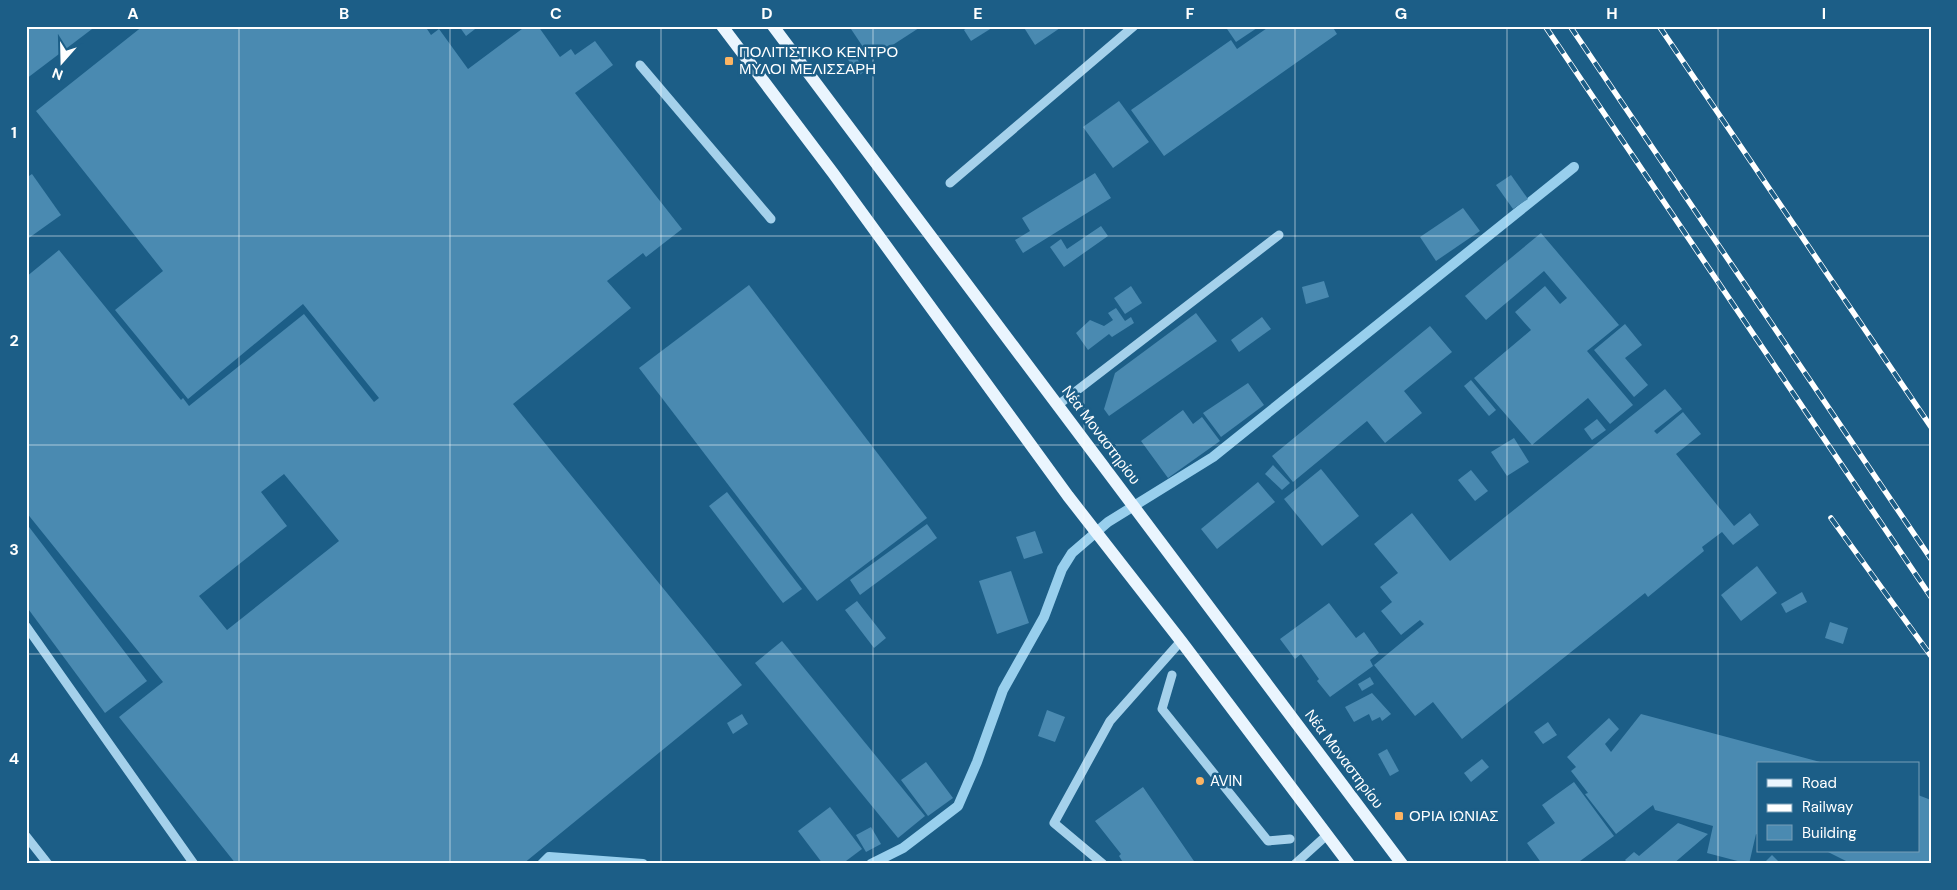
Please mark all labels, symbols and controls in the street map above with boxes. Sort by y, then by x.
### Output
text: A [127,3,139,24]
text: B [339,3,349,24]
text: C [550,3,562,24]
text: D [761,3,773,24]
text: E [973,3,983,24]
text: F [1186,3,1195,24]
text: G [1395,3,1407,24]
text: H [1606,3,1618,24]
text: I [1822,3,1826,24]
north arrow [38,38,88,88]
place label: ΠΟΛΙΤΙΣΤΙΚΟ ΚΕΝΤΡΟ ΜΥΛΟΙ ΜΕΛΙΣΣΑΡΗ [739,42,898,79]
marker: ΠΟΛΙΤΙΣΤΙΚΟ ΚΕΝΤΡΟ ΜΥΛΟΙ ΜΕΛΙΣΣΑΡΗ [723,55,735,67]
text: N [50,64,65,84]
text: 1 [11,122,17,143]
text: 2 [9,330,19,351]
street label: Νέα Μοναστηρίου [1057,381,1145,489]
text: 3 [9,539,19,560]
street label: Νέα Μοναστηρίου [1300,705,1388,813]
text: 4 [9,748,19,769]
legend [1757,762,1920,852]
place label: AVIN [1210,771,1242,791]
text: Road [1802,773,1837,793]
marker: AVIN [1194,775,1206,787]
text: Railway [1802,797,1854,817]
place label: ΟΡΙΑ ΙΩΝΙΑΣ [1409,806,1499,826]
marker: ΟΡΙΑ ΙΩΝΙΑΣ [1393,810,1405,822]
text: Building [1802,823,1857,843]

